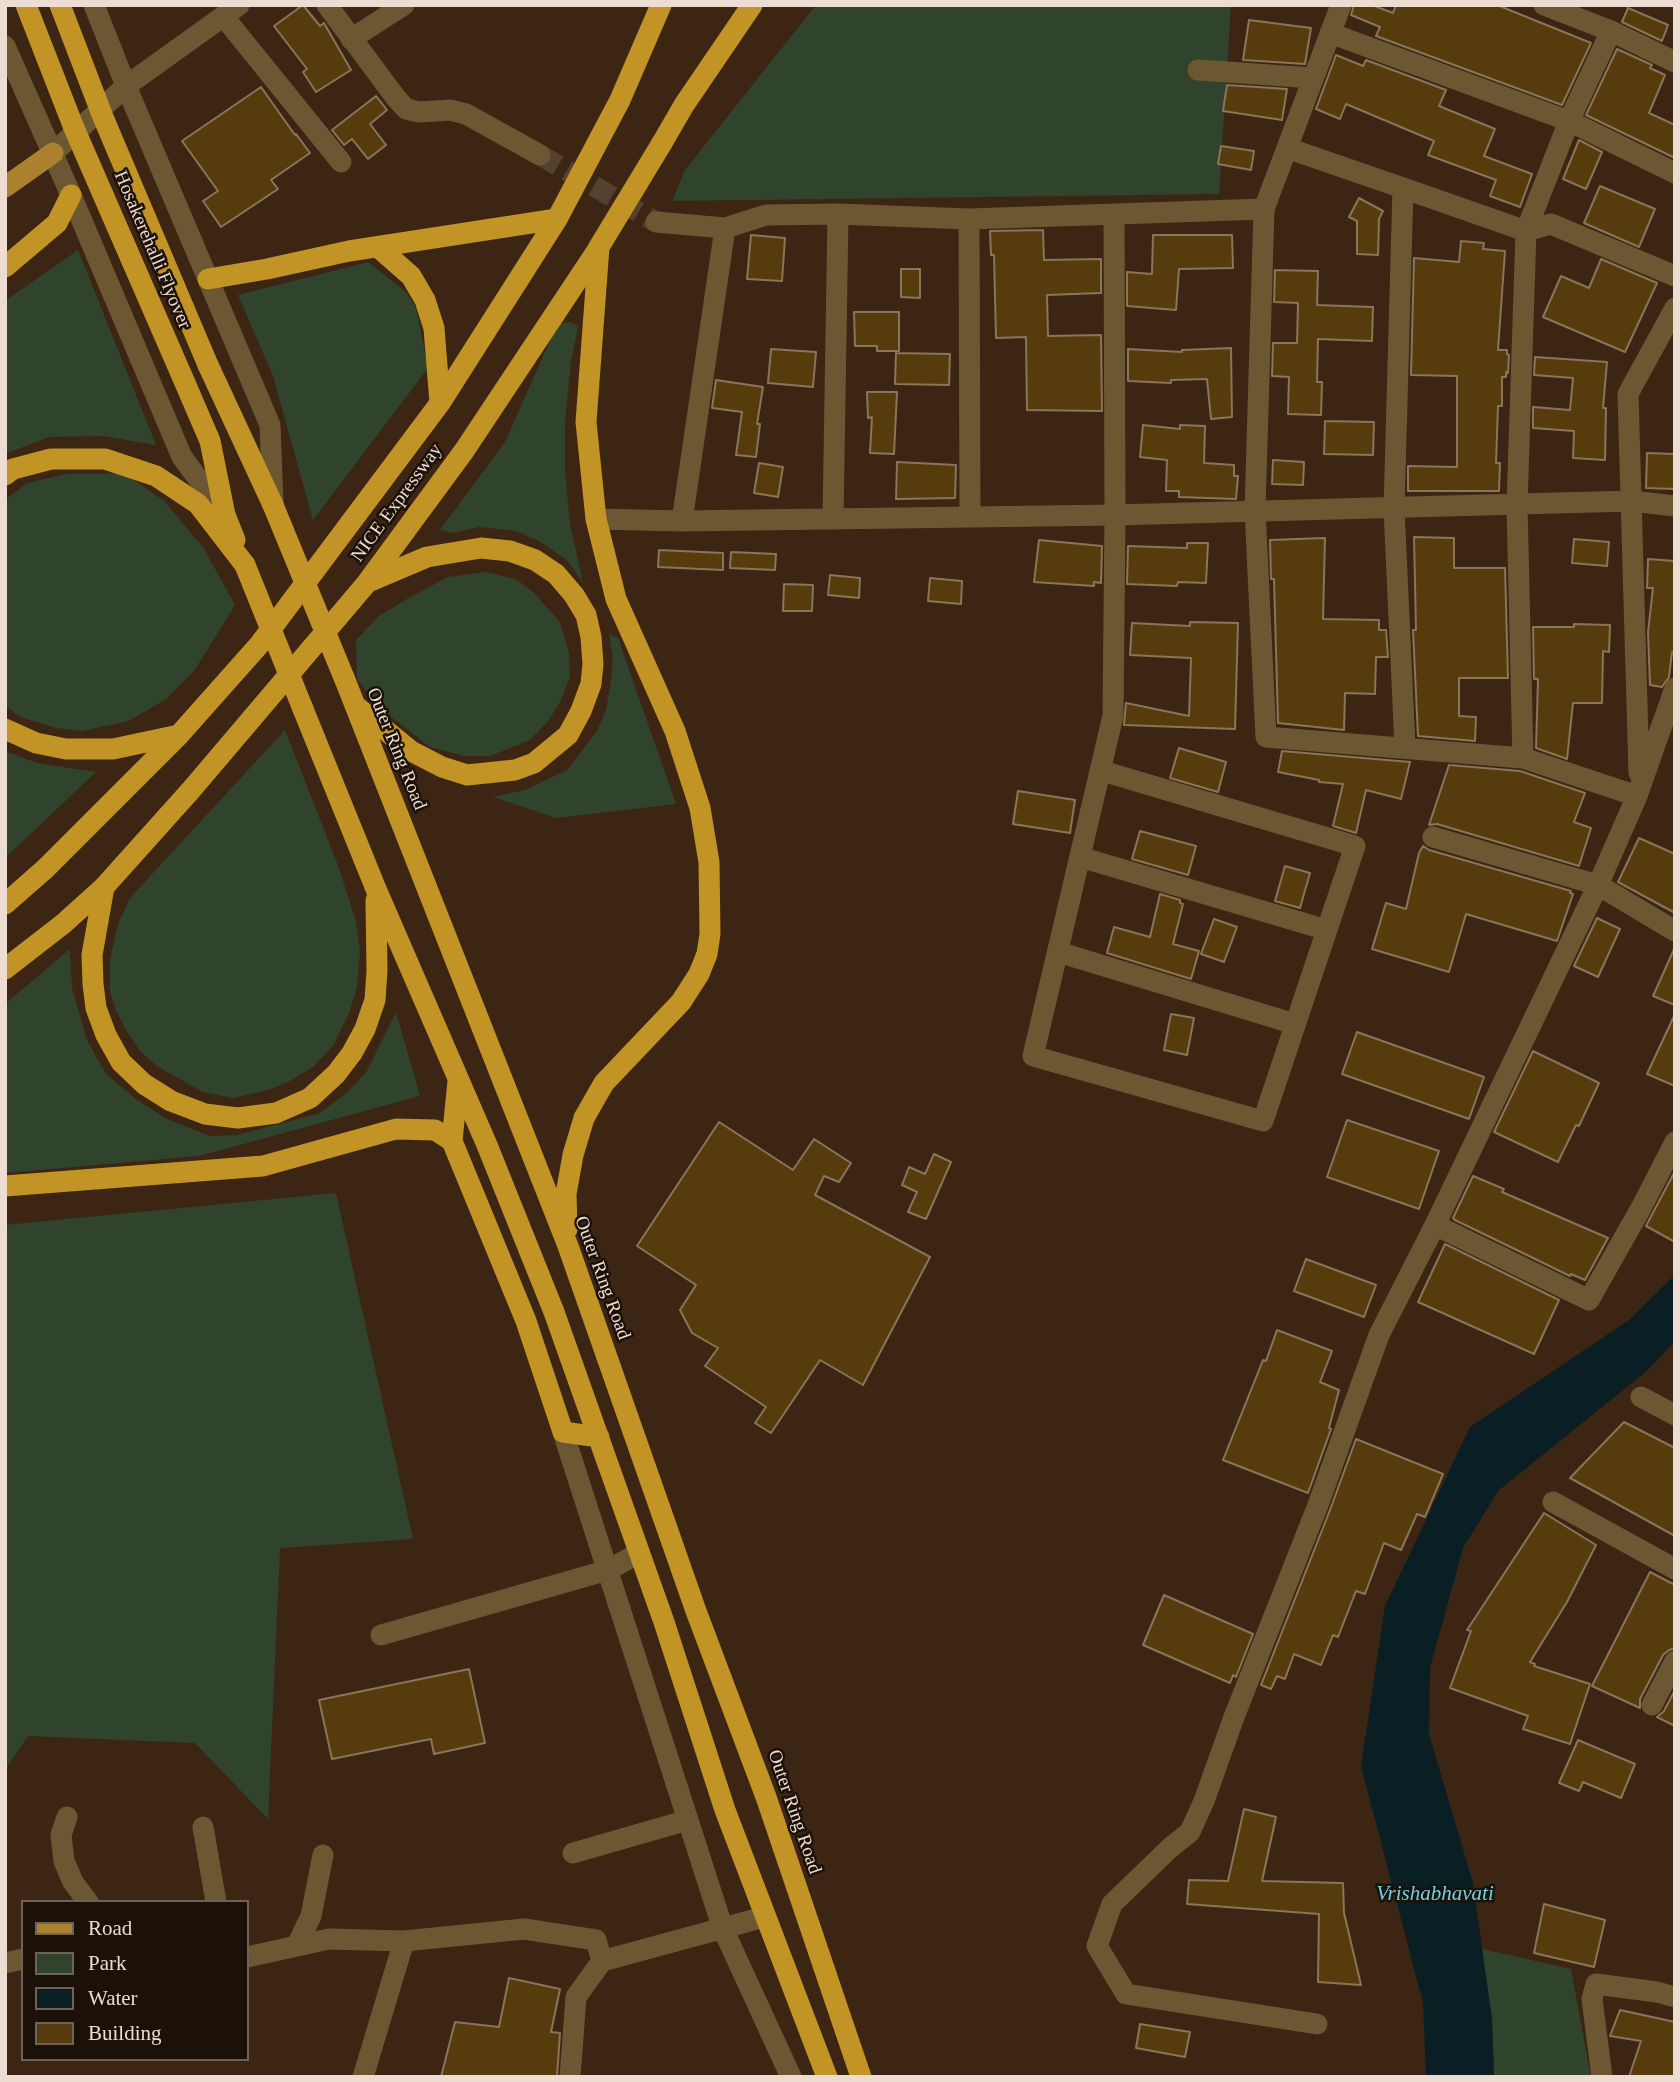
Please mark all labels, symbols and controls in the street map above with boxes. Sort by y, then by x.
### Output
street label: Hosakerehalli Flyover [108,168,196,332]
street label: NICE Expressway [346,439,448,567]
street label: Outer Ring Road [361,685,431,813]
street label: Outer Ring Road [569,1213,635,1343]
street label: Outer Ring Road [762,1747,826,1877]
water label: Vrishabhavati [1376,1881,1494,1907]
legend [21,1900,248,2061]
text: Road [88,1916,132,1940]
text: Park [88,1951,127,1975]
text: Water [88,1986,138,2010]
text: Building [88,2021,162,2045]

